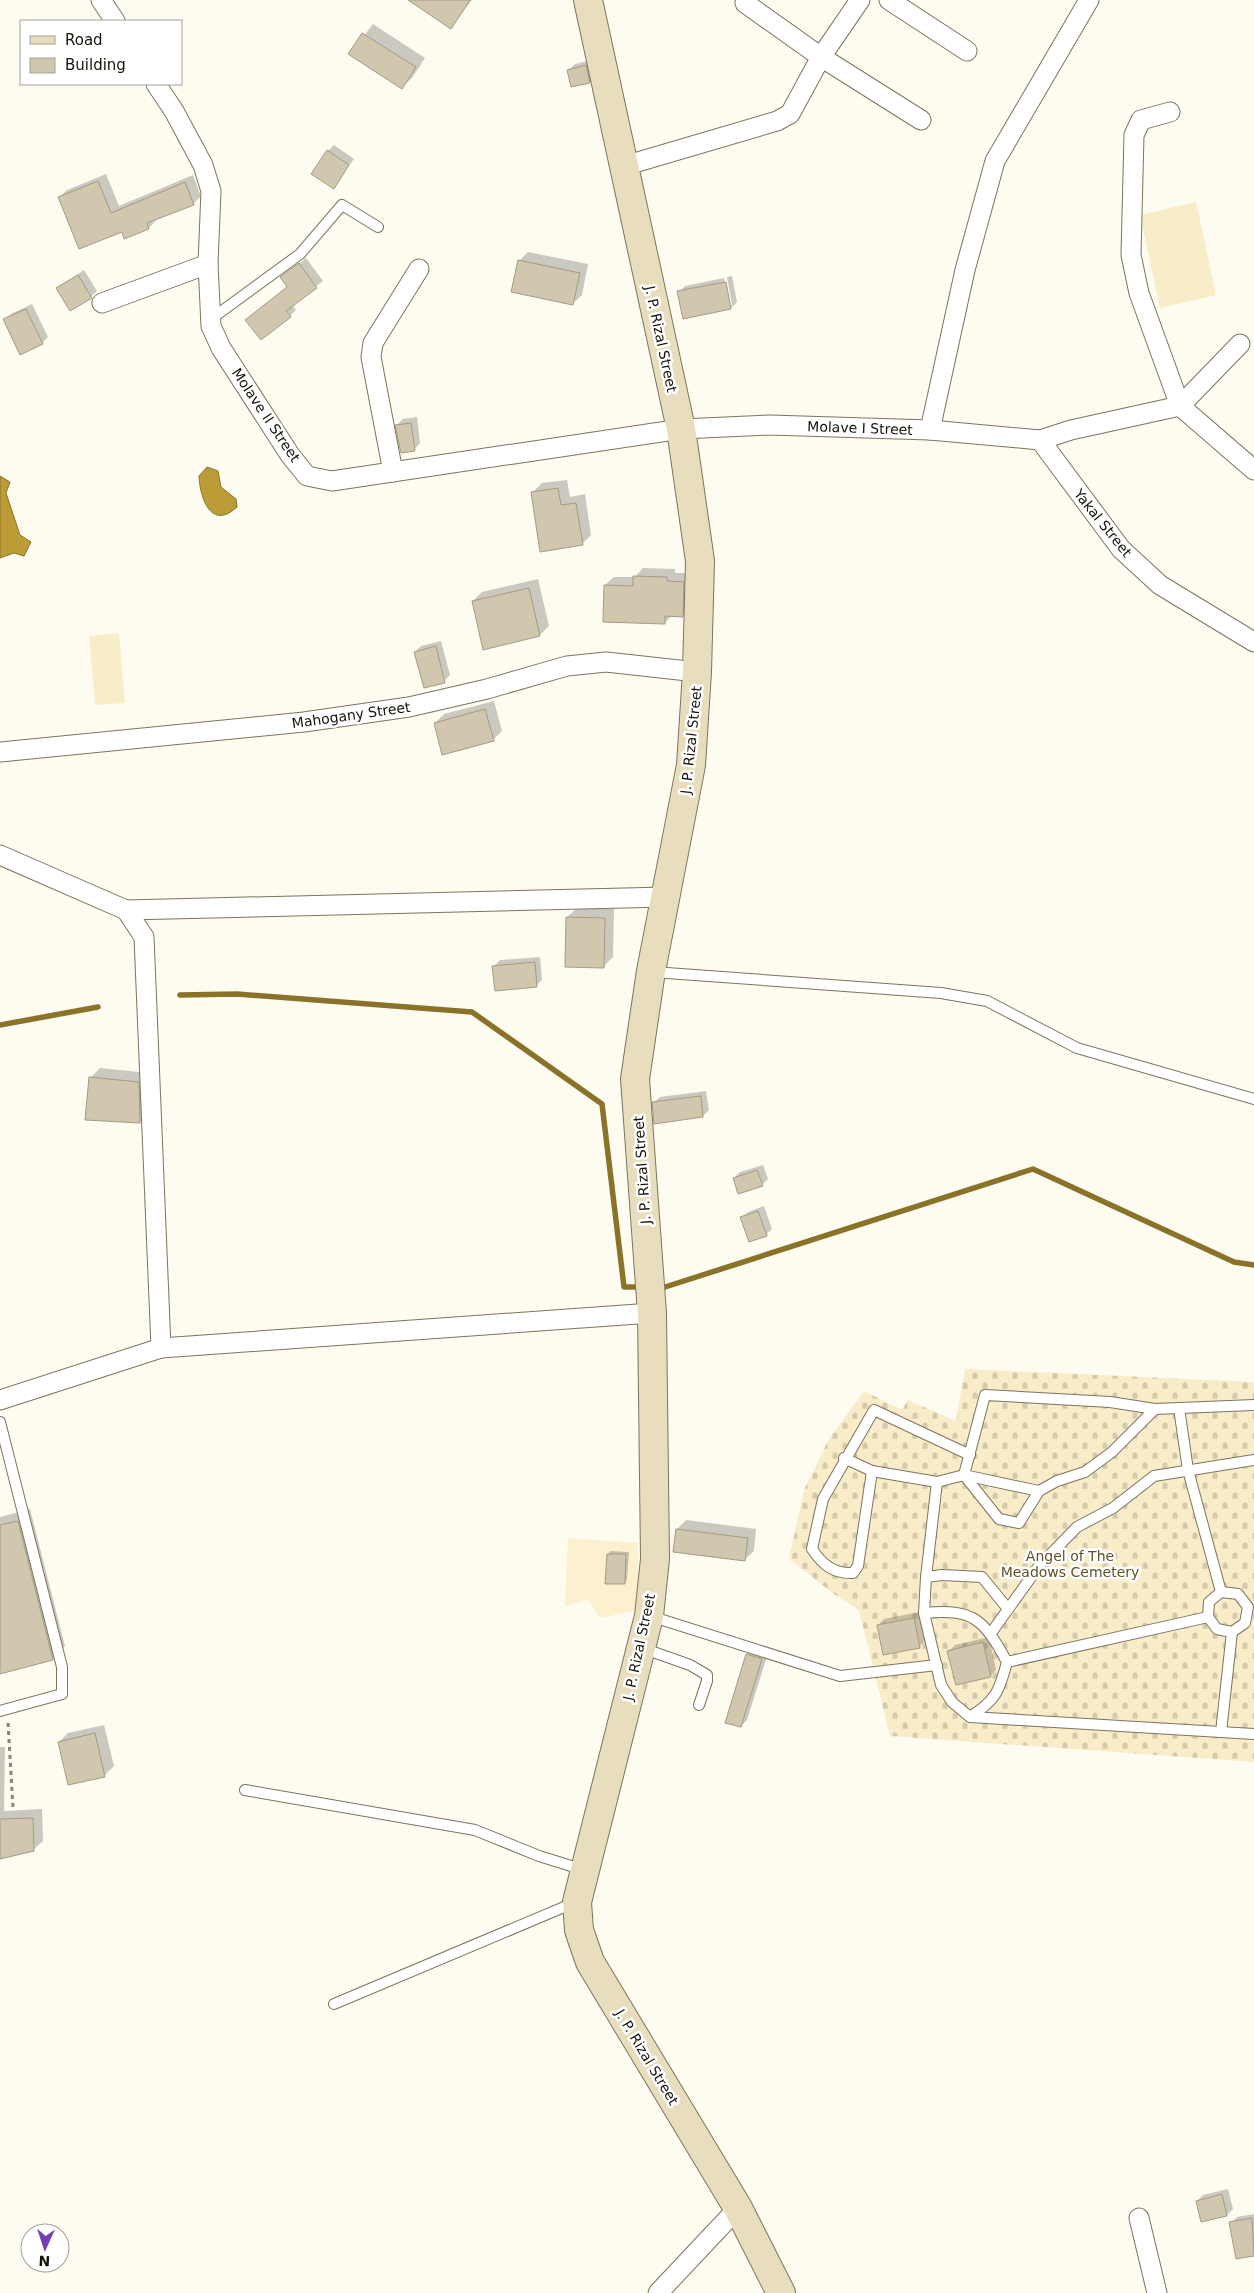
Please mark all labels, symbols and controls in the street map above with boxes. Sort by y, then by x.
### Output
legend [20,20,182,85]
text: Road [65,31,103,49]
text: Building [65,56,126,74]
street label: J. P. Rizal Street [642,283,680,394]
street label: Molave II Street [229,365,304,465]
street label: Molave I Street [807,418,914,438]
street label: Yakal Street [1070,485,1136,560]
street label: J. P. Rizal Street [677,685,705,796]
street label: Mahogany Street [291,699,412,731]
street label: J. P. Rizal Street [630,1115,654,1226]
park label: Angel of The Meadows Cemetery [1001,1548,1139,1580]
street label: J. P. Rizal Street [620,1592,658,1703]
street label: J. P. Rizal Street [612,2005,682,2108]
north arrow [20,2223,70,2273]
text: N [38,2253,51,2269]

